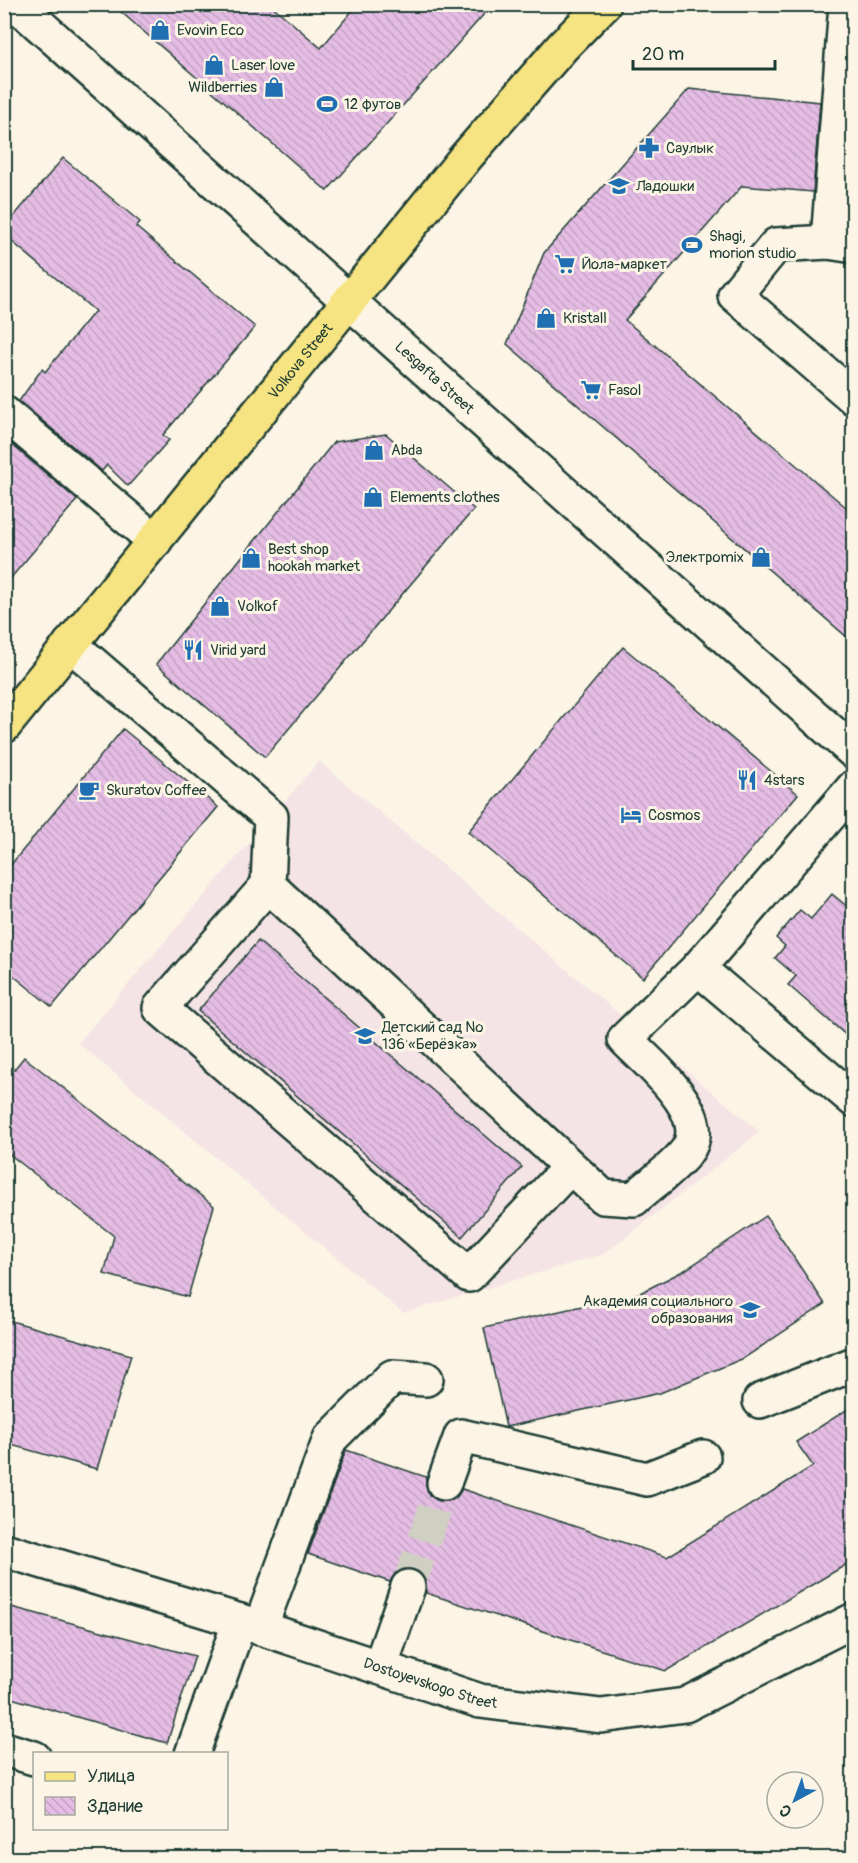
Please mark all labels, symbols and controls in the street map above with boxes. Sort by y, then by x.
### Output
shop icon: Evovin Eco [148,18,172,42]
place label: Evovin Eco [177,21,244,40]
scale bar [633,33,776,71]
text: 20 m [642,43,684,66]
shop icon: Laser love [202,53,226,77]
place label: Laser love [231,56,296,75]
shop icon: Wildberries [262,75,286,99]
place label: Wildberries [188,78,257,97]
sports icon: 12 футов [315,92,339,116]
place label: 12 футов [344,95,401,114]
pharmacy icon: Саулык [637,136,661,160]
place label: Саулык [666,139,714,158]
school or university icon: Ладошки [607,174,631,198]
place label: Ладошки [635,177,694,196]
place label: Shagi, morion studio [709,227,796,263]
sports icon: Shagi, morion studio [680,233,704,257]
supermarket icon: Йола-маркет [553,252,577,276]
place label: Йола-маркет [582,255,667,274]
shop icon: Kristall [534,306,558,330]
place label: Kristall [563,309,607,328]
street label: Volkova Street [264,319,338,403]
street label: Lesgafta Street [390,337,479,419]
supermarket icon: Fasol [579,378,603,402]
place label: Fasol [608,381,641,400]
shop icon: Abda [362,438,386,462]
place label: Abda [391,441,422,460]
shop icon: Elements clothes [361,485,385,509]
place label: Elements clothes [390,488,500,507]
place label: Best shop hookah market [268,540,361,576]
shop icon: Электроmix [749,545,773,569]
shop icon: Best shop hookah market [239,546,263,570]
place label: Электроmix [666,548,744,567]
shop icon: Volkof [208,594,232,618]
place label: Volkof [237,597,278,616]
restaurant icon: Virid yard [181,638,205,662]
place label: Virid yard [210,641,266,660]
restaurant icon: 4stars [735,768,759,792]
place label: 4stars [764,771,805,790]
cafe icon: Skuratov Coffee [77,778,101,802]
place label: Skuratov Coffee [106,781,207,800]
hotel icon: Cosmos [619,803,643,827]
place label: Cosmos [648,806,700,825]
place label: Детский сад № 136 «Берёзка» [381,1018,483,1054]
school or university icon: Детский сад № 136 «Берёзка» [353,1024,377,1048]
place label: Академия социального образования [583,1292,733,1328]
school or university icon: Академия социального образования [738,1298,762,1322]
street label: Dostoyevskogo Street [361,1654,499,1713]
legend [33,1752,228,1830]
text: Улица [87,1765,135,1788]
north arrow [765,1770,825,1830]
text: Здание [87,1795,143,1818]
text: С [775,1800,796,1821]

